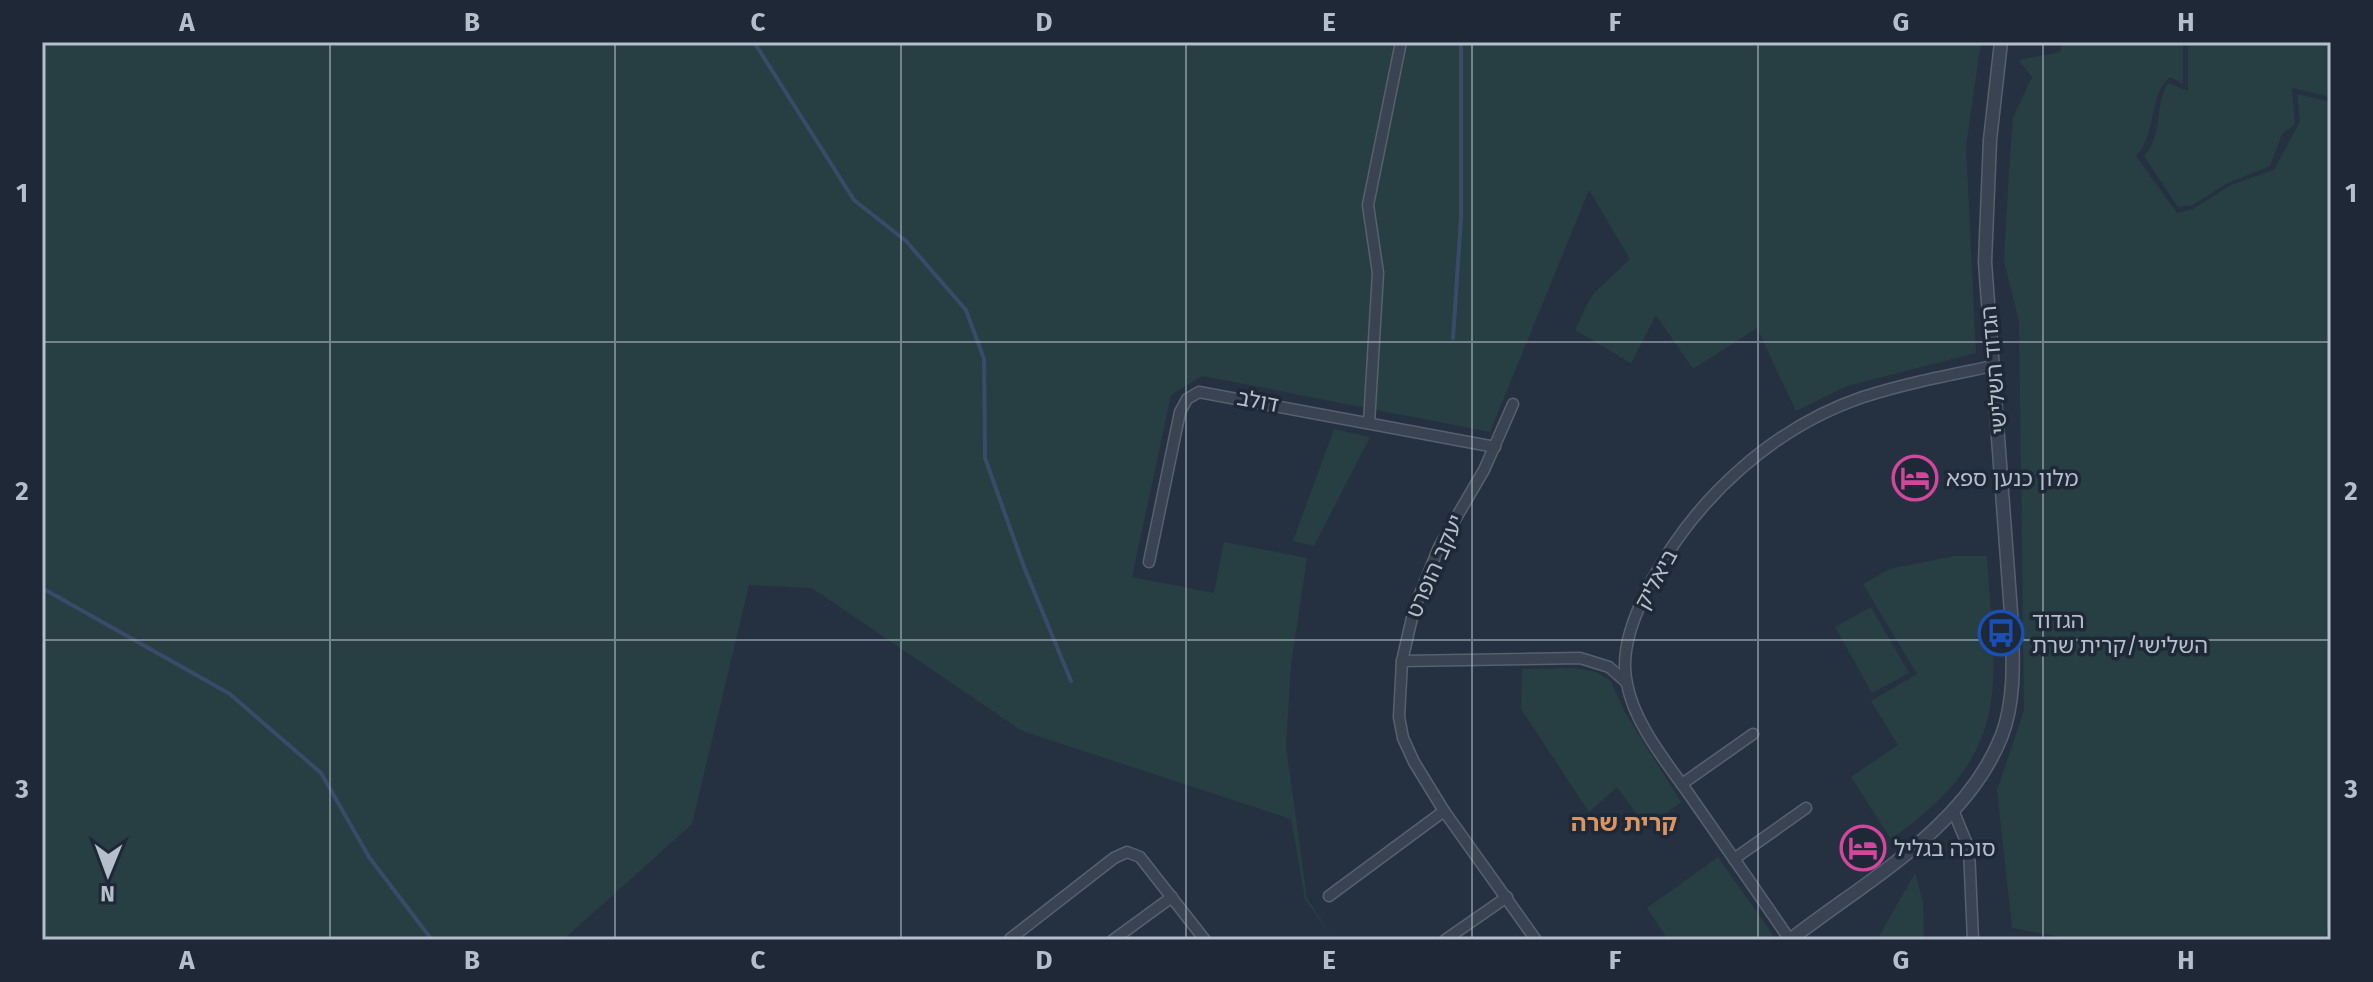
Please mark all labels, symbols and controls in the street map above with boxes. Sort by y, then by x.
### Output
text: A [178,7,195,38]
text: B [464,7,480,38]
text: C [751,7,766,38]
text: D [1036,7,1053,38]
text: E [1322,7,1336,38]
text: F [1609,7,1622,38]
text: G [1893,7,1909,38]
text: H [2177,7,2195,38]
text: 1 [16,178,28,209]
text: 1 [2345,178,2357,209]
street label: הגדוד השלישי [1975,305,2013,435]
street label: דולב [1235,384,1281,418]
hotel icon: מלון כנען ספא [1891,454,1939,502]
place label: מלון כנען ספא [1946,465,2078,492]
text: 2 [15,476,29,507]
text: 2 [2344,476,2358,507]
street label: יעקב הופרט [1400,510,1470,622]
street label: ביאליק [1629,544,1683,614]
place label: הגדוד השלישי/קרית שרת [2032,607,2208,659]
bus stop icon: הגדוד השלישי/קרית שרת [1977,609,2025,657]
text: 3 [14,774,29,805]
text: 3 [2343,774,2358,805]
district label: קרית שרה [1571,809,1678,837]
hotel icon: סוכה בגליל [1839,824,1887,872]
north arrow [68,834,148,914]
place label: סוכה בגליל [1894,835,1996,862]
text: N [100,880,115,907]
text: A [178,945,195,976]
text: B [464,945,480,976]
text: C [751,945,766,976]
text: D [1036,945,1053,976]
text: E [1322,945,1336,976]
text: F [1609,945,1622,976]
text: G [1893,945,1909,976]
text: H [2177,945,2195,976]

